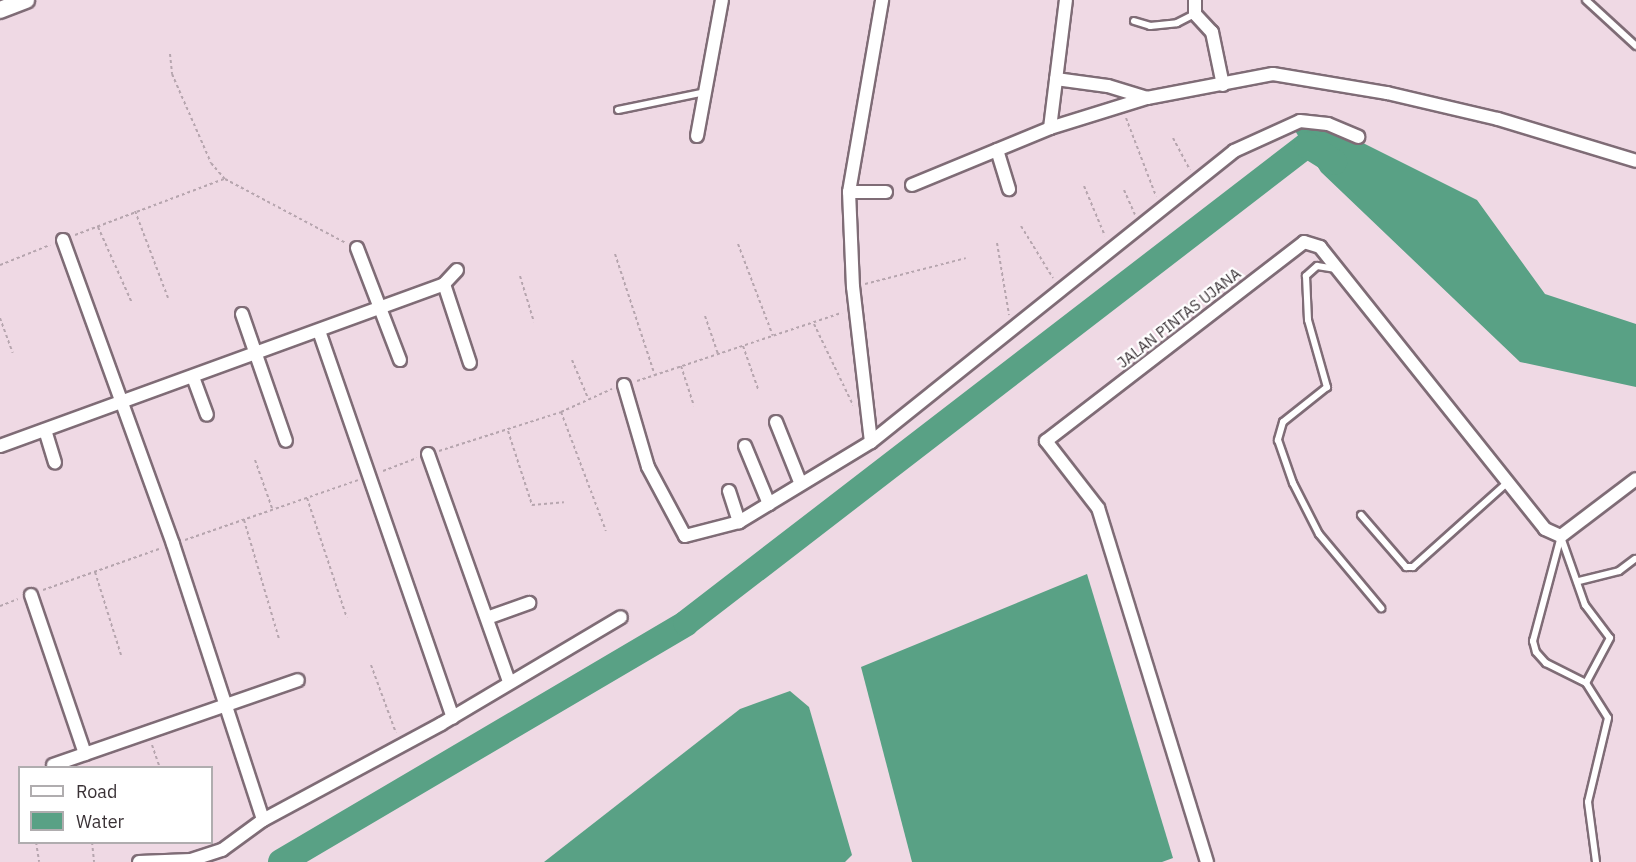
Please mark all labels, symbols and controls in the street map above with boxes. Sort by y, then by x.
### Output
street label: JALAN PINTAS UJANA [1114,264,1244,372]
legend [18,766,213,844]
text: Road [76,780,117,803]
text: Water [76,810,124,833]

